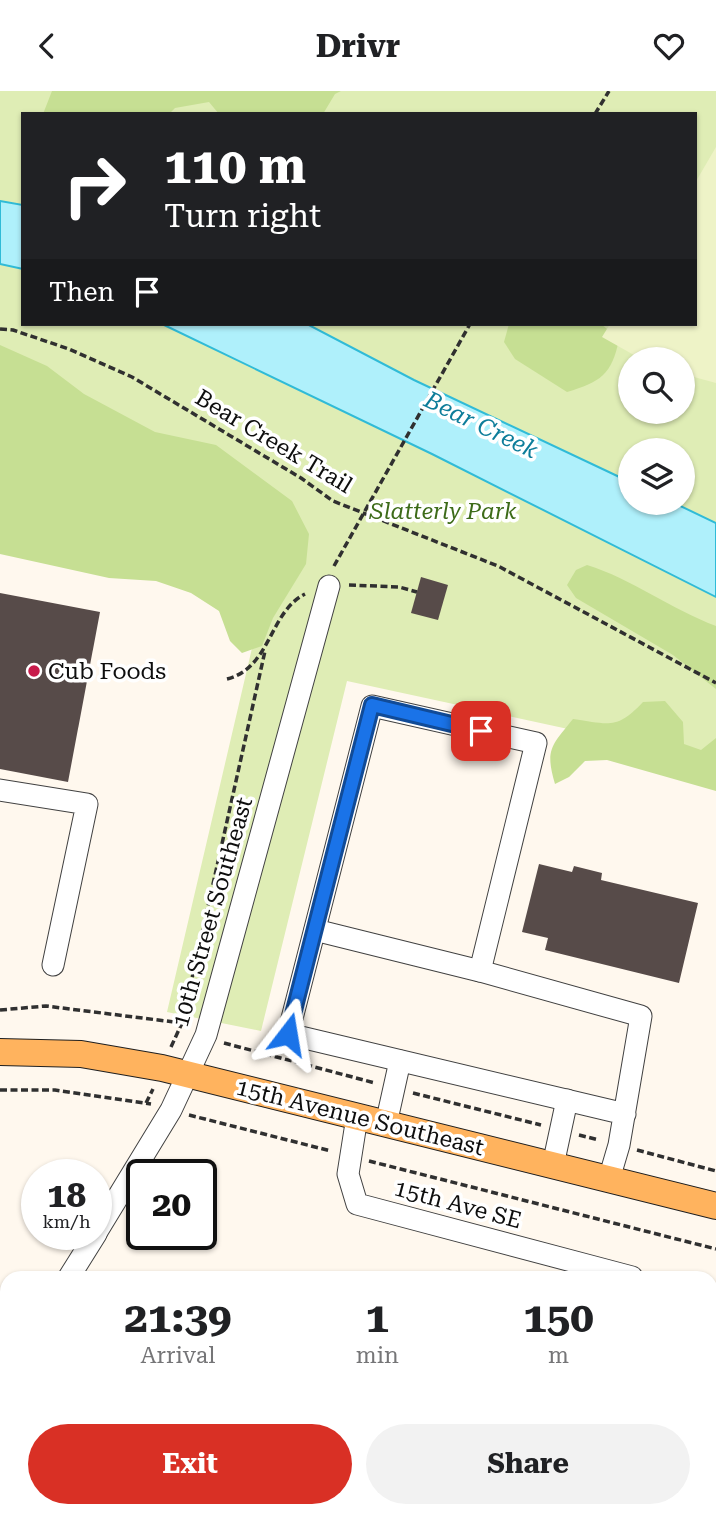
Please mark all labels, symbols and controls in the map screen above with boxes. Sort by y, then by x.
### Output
icon: back [28,27,66,65]
text: Drivr [316,27,400,65]
icon: heart [650,27,688,65]
text: 110 m [164,138,306,195]
icon: right [49,140,140,231]
text: Turn right [164,197,321,235]
icon: arrive [128,273,166,311]
text: Then [49,277,114,307]
map controls [618,347,695,515]
button: search [618,347,695,424]
street label: Bear Creek Trail [190,384,357,499]
water label: Bear Creek [419,385,542,464]
button: layers [618,438,695,515]
park label: Slatterly Park [369,498,517,525]
place label: Cub Foods [48,658,166,685]
marker: Cub Foods [26,663,42,679]
pin [451,701,511,761]
icon: arrive [462,712,500,750]
street label: 10th Street Southeast [167,794,258,1030]
position arrow [251,997,325,1071]
street label: 15th Avenue Southeast [233,1074,487,1161]
speed limit sign: 20 [126,1159,217,1250]
text: 18 [47,1175,86,1216]
street label: 15th Ave SE [391,1175,525,1234]
text: km/h [42,1211,91,1232]
text: 21:39 [124,1293,231,1342]
text: 1 [366,1293,389,1342]
text: 150 [523,1293,594,1342]
text: Arrival [140,1342,215,1369]
text: min [356,1342,399,1369]
text: m [548,1342,569,1369]
button: Exit [28,1424,352,1504]
button: Share [366,1424,690,1504]

